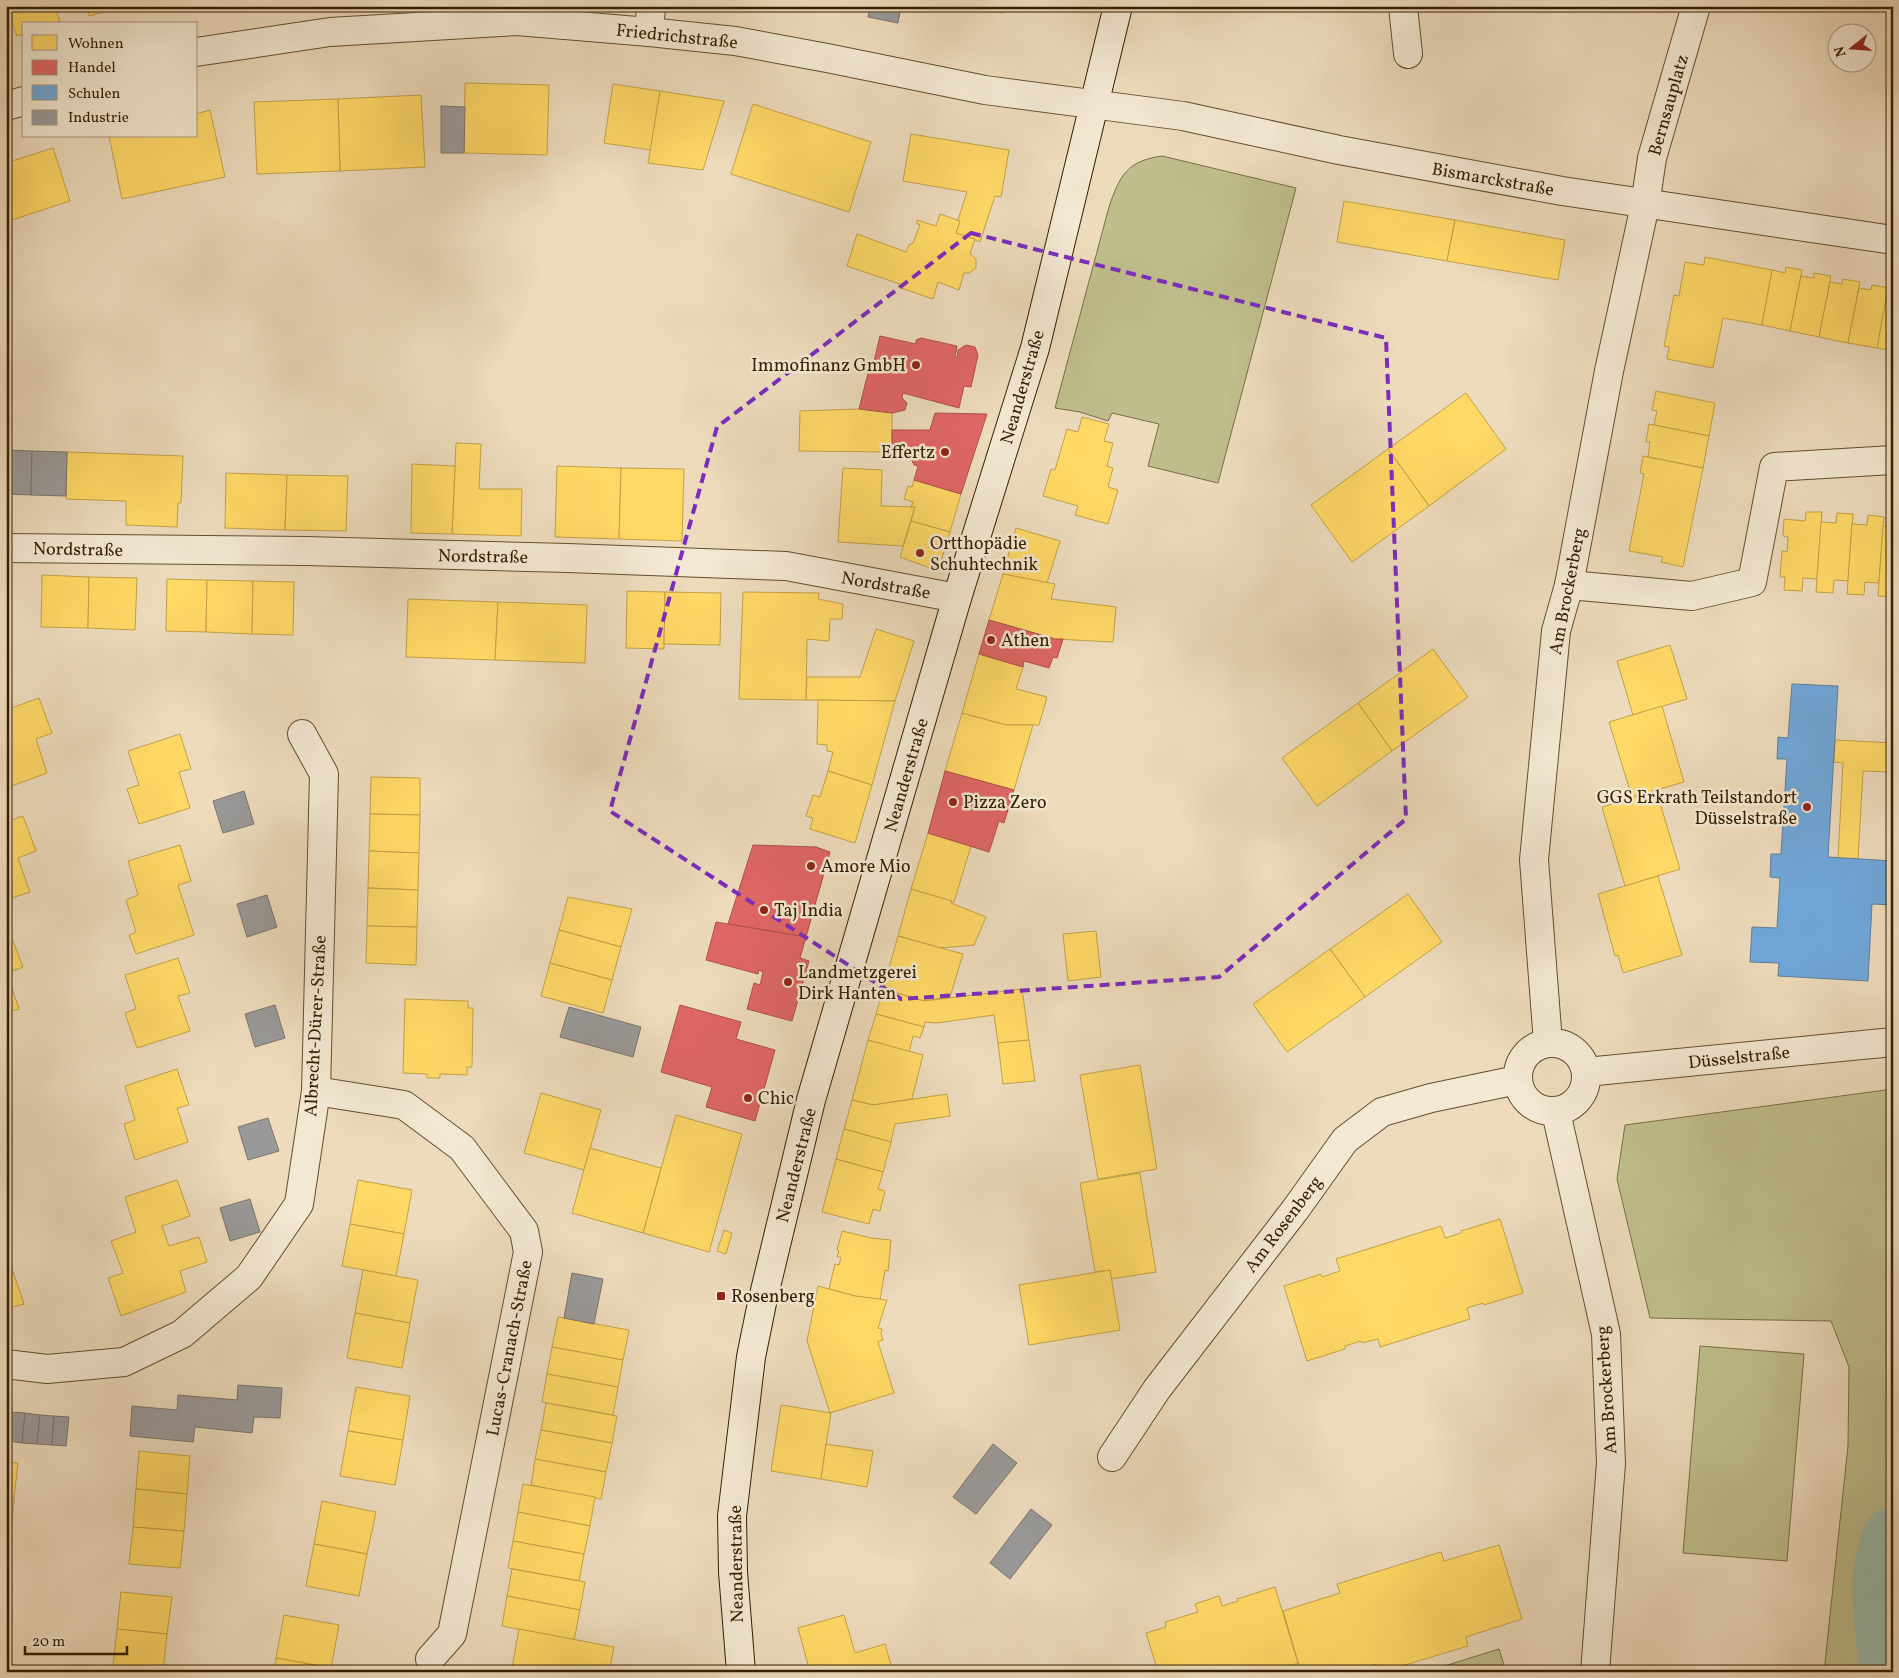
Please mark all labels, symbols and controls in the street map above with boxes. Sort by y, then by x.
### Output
street label: Friedrichstraße [615,19,739,56]
legend [22,22,198,138]
north arrow [1826,22,1876,72]
text: Wohnen [68,34,124,55]
text: N [1830,44,1852,59]
street label: Bernsauplatz [1643,52,1696,159]
text: Handel [68,58,116,79]
text: Schulen [68,84,121,105]
text: Industrie [68,108,129,129]
street label: Bismarckstraße [1430,157,1556,204]
street label: Neanderstraße [995,327,1052,447]
place label: Immofinanz GmbH [751,354,906,379]
marker: Immofinanz GmbH [910,359,922,371]
place label: Effertz [881,441,935,466]
marker: Effertz [939,446,951,458]
street label: Am Brockerberg [1544,526,1593,657]
place label: Ortthopädie Schuhtechnik [930,532,1038,578]
street label: Nordstraße [33,537,123,564]
street label: Nordstraße [438,544,528,571]
marker: Ortthopädie Schuhtechnik [914,547,926,559]
street label: Nordstraße [839,566,932,607]
place label: Athen [1001,629,1050,654]
marker: Athen [985,634,997,646]
street label: Neanderstraße [879,715,936,835]
place label: GGS Erkrath Teilstandort Düsselstraße [1597,786,1797,832]
place label: Pizza Zero [963,791,1046,816]
marker: Pizza Zero [947,796,959,808]
marker: GGS Erkrath Teilstandort Düsselstraße [1801,801,1813,813]
place label: Amore Mio [821,855,911,880]
marker: Amore Mio [805,860,817,872]
place label: Taj India [774,899,843,924]
marker: Taj India [758,904,770,916]
street label: Albrecht-Dürer-Straße [299,935,334,1117]
place label: Landmetzgerei Dirk Hanten [798,961,917,1007]
marker: Landmetzgerei Dirk Hanten [782,976,794,988]
street label: Düsselstraße [1687,1041,1791,1076]
place label: Chic [758,1087,794,1112]
marker: Chic [742,1092,754,1104]
street label: Neanderstraße [771,1105,824,1225]
street label: Am Rosenberg [1239,1171,1329,1279]
street label: Lucas-Cranach-Straße [481,1258,540,1438]
place label: Rosenberg [731,1285,815,1310]
marker: Rosenberg [715,1290,727,1302]
street label: Am Brockerberg [1591,1325,1624,1455]
street label: Neanderstraße [724,1505,751,1623]
scale bar [25,1623,128,1655]
text: 20 m [32,1632,65,1653]

